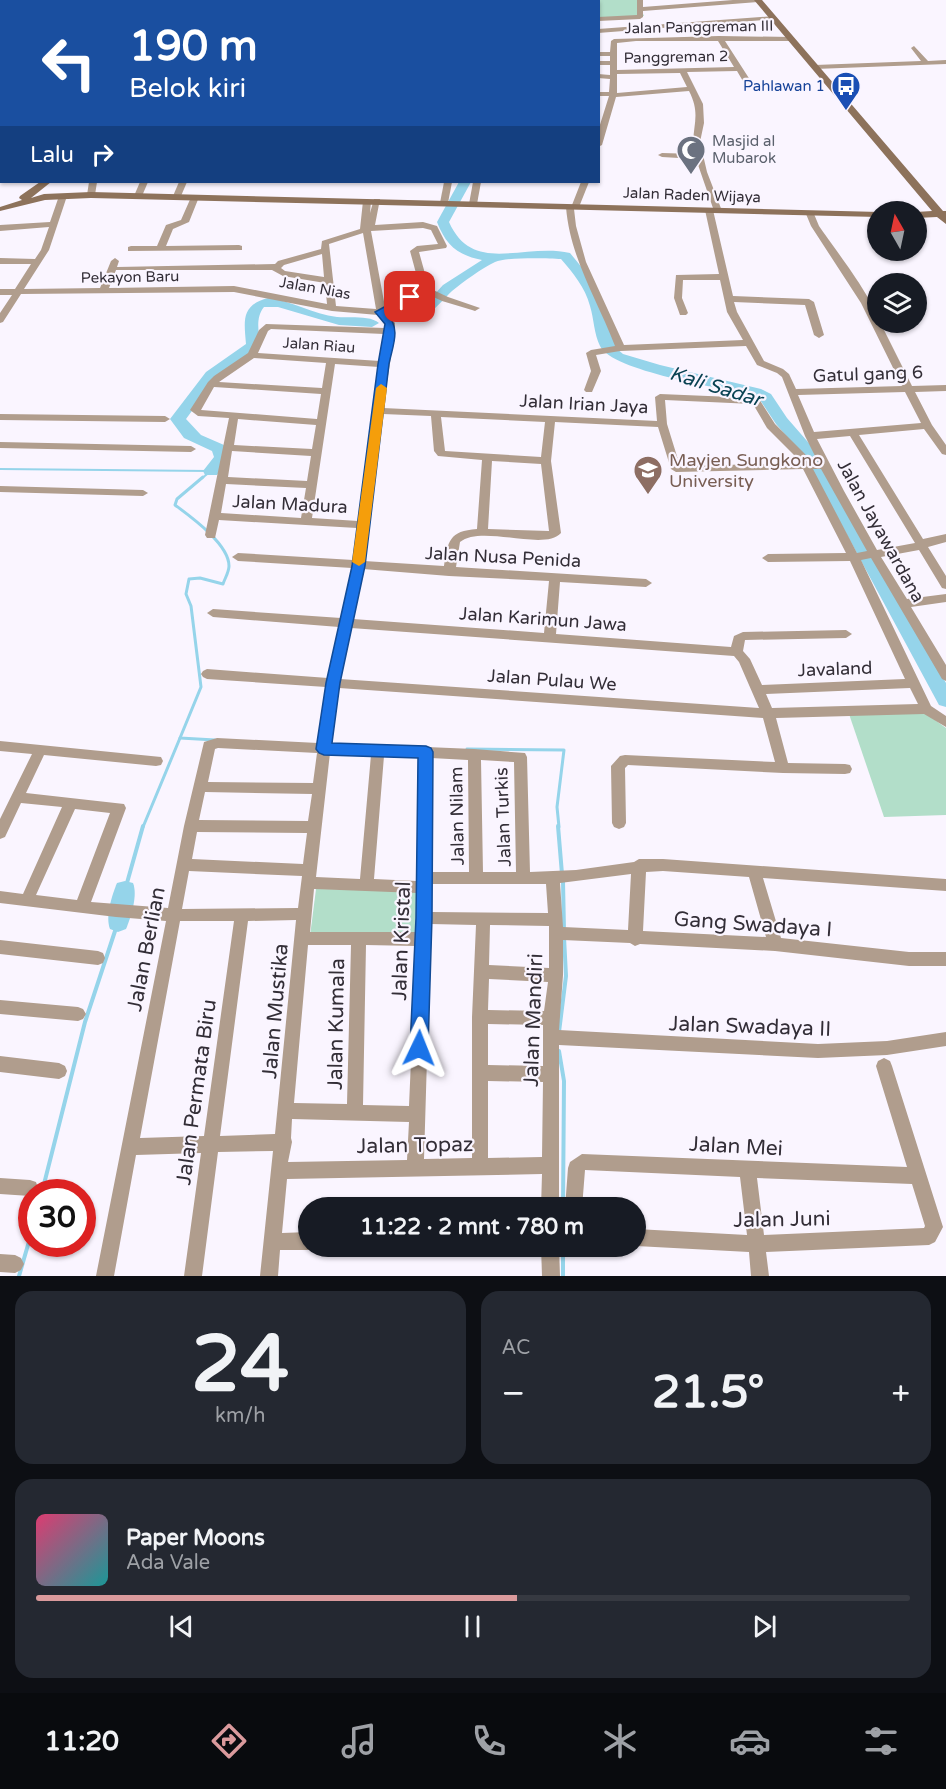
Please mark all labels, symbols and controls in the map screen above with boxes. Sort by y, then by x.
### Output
street label: Jalan Panggreman III [624,17,774,37]
text: 190 m [129,21,258,72]
icon: left [30,24,108,102]
street label: Panggreman 2 [623,47,729,67]
bus stop icon: Pahlawan 1 [830,70,862,112]
text: Belok kiri [129,72,246,105]
place label: Pahlawan 1 [743,77,825,95]
place label: Masjid al Mubarok [712,132,776,167]
mosque icon: Masjid al Mubarok [675,134,707,176]
icon: right [86,138,119,171]
text: Lalu [30,142,74,168]
street label: Jalan Raden Wijaya [623,184,761,206]
north arrow [867,201,927,261]
map controls [867,201,927,333]
street label: Pekayon Baru [81,267,179,287]
pin [384,271,435,322]
street label: Jalan Nias [278,273,352,303]
button: layers [867,273,927,333]
icon: arrive [393,280,426,313]
street label: Jalan Riau [282,333,356,357]
street label: Gatul gang 6 [812,361,924,387]
water label: Kali Sadar [667,362,767,413]
street label: Jalan Irian Jaya [519,390,649,418]
place label: Mayjen Sungkono University [669,449,823,492]
school or university icon: Mayjen Sungkono University [632,454,664,496]
street label: Jalan Jayawardana [833,456,929,606]
street label: Jalan Madura [232,490,348,518]
street label: Jalan Nusa Penida [424,542,582,572]
street label: Jalan Karimun Jawa [458,602,628,636]
street label: Javaland [797,657,873,681]
street label: Jalan Pulau We [487,665,617,695]
street label: Jalan Nilam [445,767,469,865]
street label: Jalan Turkis [490,767,516,867]
street label: Jalan Kristal [387,881,416,1001]
street label: Jalan Berlian [122,885,171,1013]
street label: Gang Swadaya I [673,906,833,943]
street label: Jalan Mustika [257,942,294,1080]
street label: Jalan Mandiri [519,953,548,1087]
street label: Jalan Kumala [323,958,350,1090]
street label: Jalan Permata Biru [171,998,222,1186]
street label: Jalan Swadaya II [668,1011,832,1042]
position arrow [387,1016,451,1080]
street label: Jalan Topaz [357,1132,474,1159]
street label: Jalan Mei [688,1132,784,1161]
speed limit sign: 30 [18,1179,96,1257]
street label: Jalan Juni [733,1206,831,1233]
text: 11:22 · 2 mnt · 780 m [360,1214,584,1240]
text: 24 [191,1318,289,1412]
text: AC [502,1336,530,1360]
text: 21.5° [652,1366,765,1420]
text: − [502,1374,525,1413]
text: + [891,1374,910,1413]
text: km/h [215,1404,265,1428]
text: Paper Moons [126,1525,265,1551]
text: Ada Vale [126,1551,210,1575]
icon: previous [165,1610,198,1643]
icon: pause [456,1610,489,1643]
icon: next [748,1610,781,1643]
icon: directions [208,1720,250,1762]
icon: music [338,1720,380,1762]
icon: phone [468,1720,510,1762]
icon: climate [599,1720,641,1762]
icon: car [729,1720,771,1762]
icon: filters [860,1720,902,1762]
text: 11:20 [44,1725,119,1758]

